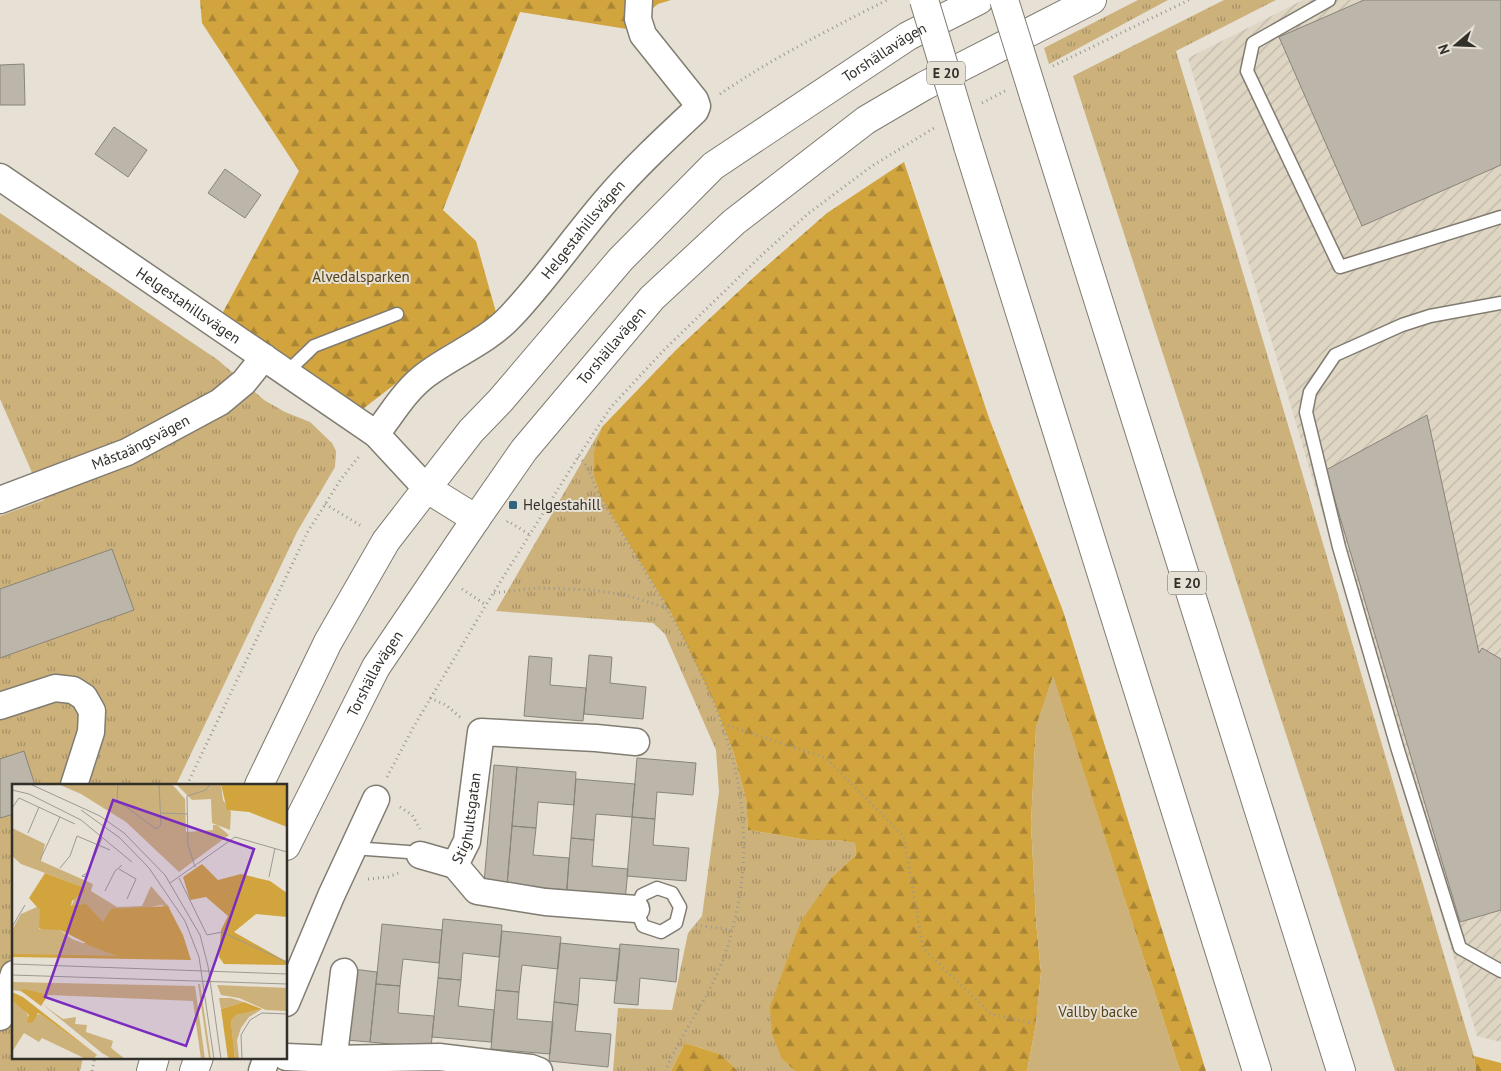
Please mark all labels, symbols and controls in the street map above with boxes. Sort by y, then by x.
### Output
street label: Torshällavägen [838,18,929,86]
north arrow [1431,20,1481,70]
text: N [1434,42,1454,57]
road number: E 20 [927,62,965,84]
street label: Helgestahillsvägen [537,176,629,283]
street label: Helgestahillsvägen [133,263,244,348]
park label: Alvedalsparken [312,267,410,286]
street label: Torshällavägen [573,303,650,389]
street label: Måstaängsvägen [89,410,193,474]
place label: Helgestahill [523,495,601,514]
marker: Helgestahill [507,499,519,511]
road number: E 20 [1168,572,1206,594]
street label: Torshällavägen [343,627,407,720]
street label: Stighultsgatan [447,771,485,867]
inset map [12,784,288,1058]
park label: Vallby backe [1057,1002,1138,1021]

